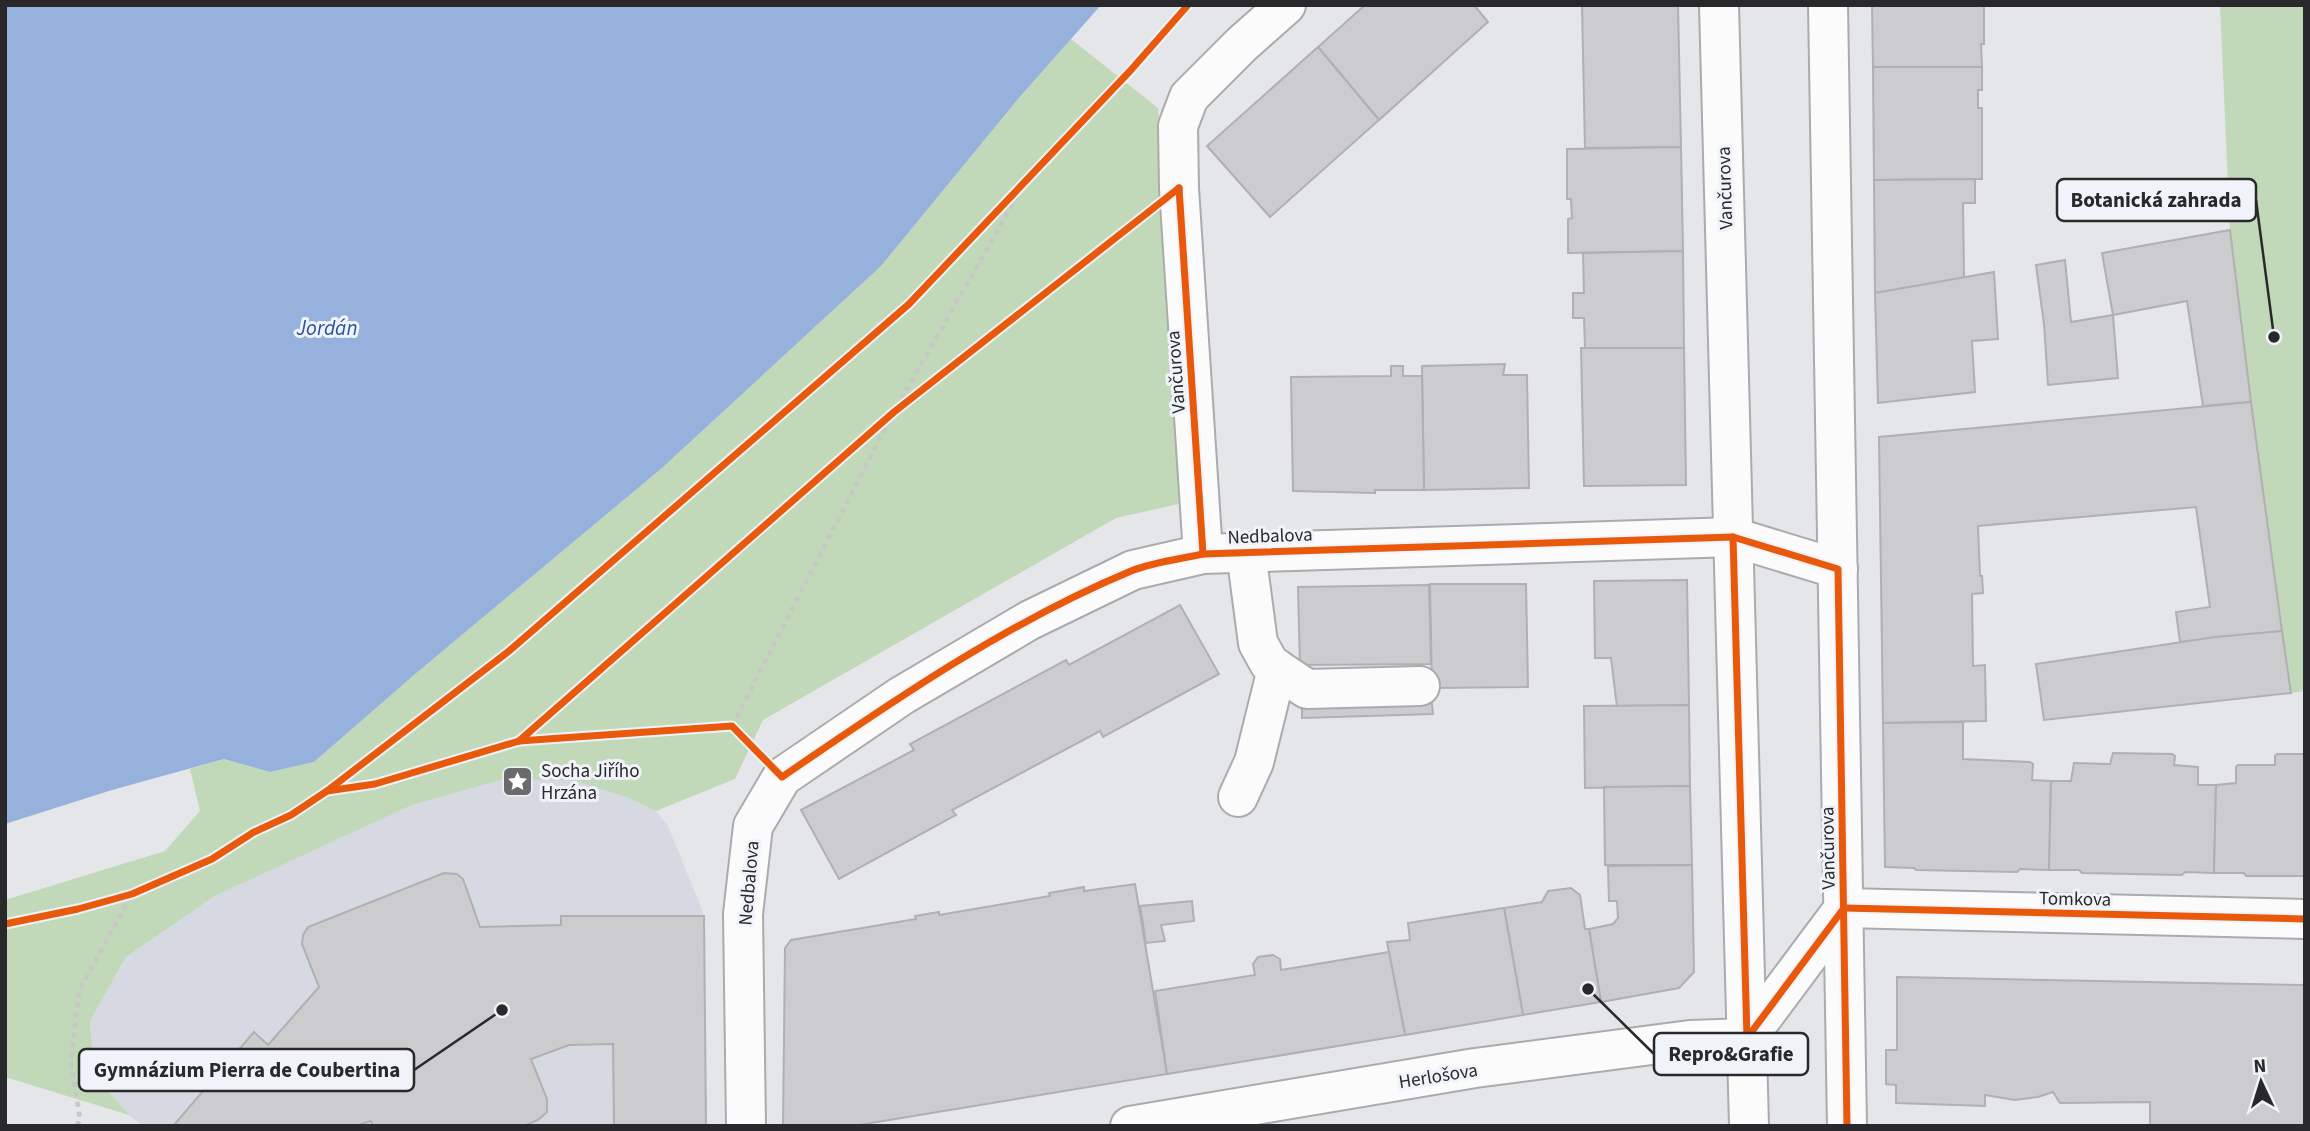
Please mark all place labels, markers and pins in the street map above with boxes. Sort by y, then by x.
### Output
callout: Botanická zahrada [2057,179,2256,221]
place label: Socha Jiřího Hrzána [541,758,640,807]
place icon: Socha Jiřího Hrzána [501,764,535,798]
callout: Repro&Grafie [1654,1033,1808,1075]
callout: Gymnázium Pierra de Coubertina [79,1049,414,1091]

